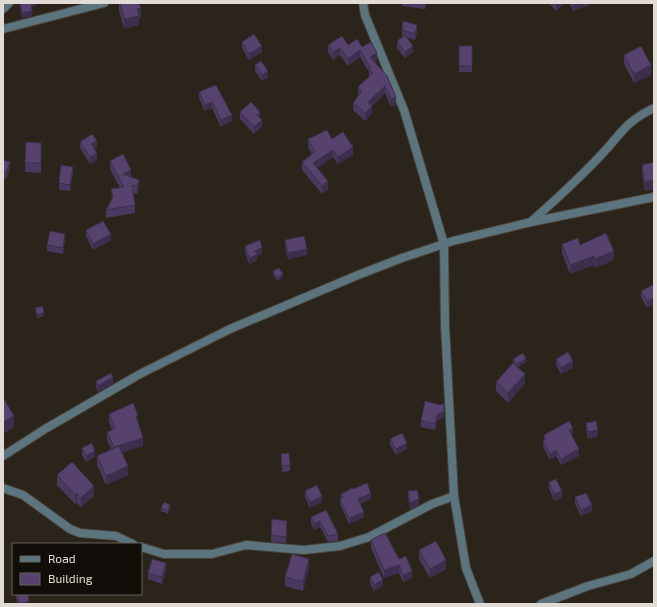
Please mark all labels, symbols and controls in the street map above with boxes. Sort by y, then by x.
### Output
legend [12,543,142,595]
text: Road [48,551,76,565]
text: Building [48,571,93,585]

